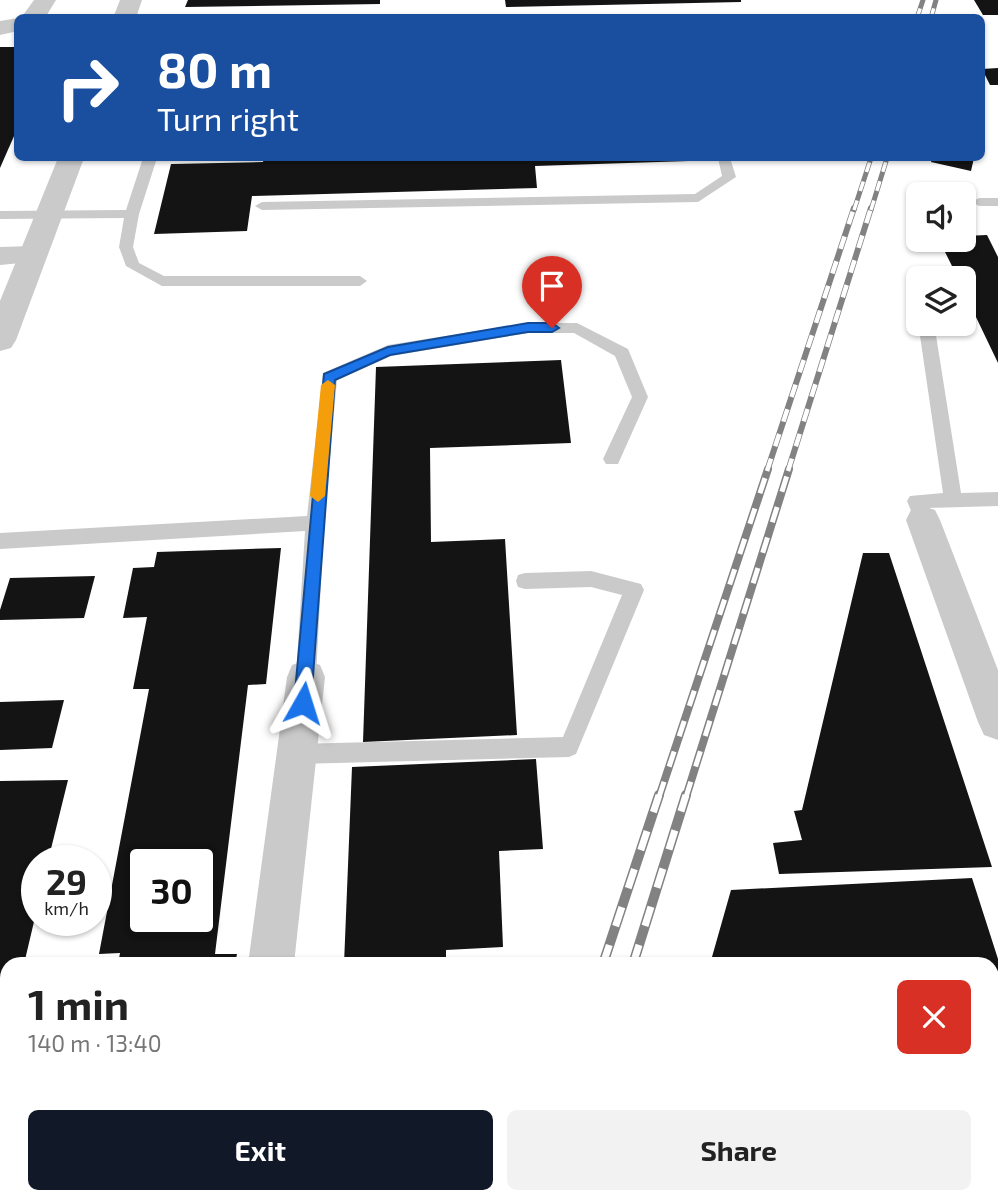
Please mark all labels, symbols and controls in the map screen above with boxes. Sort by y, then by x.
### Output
text: 80 m [157,39,272,98]
icon: right [42,42,133,133]
text: Turn right [157,99,299,137]
map controls [906,182,976,336]
button: sound [906,182,976,252]
pin [522,256,582,328]
button: layers [906,266,976,336]
icon: arrive [533,267,571,305]
position arrow [266,666,340,740]
speed limit sign: 30 [126,845,217,936]
text: 29 [46,860,87,902]
text: km/h [44,897,89,919]
text: 1 min [28,978,129,1028]
button: close [897,980,971,1054]
text: 140 m · 13:40 [28,1029,162,1057]
button: Exit [28,1110,493,1190]
button: Share [507,1110,971,1190]

